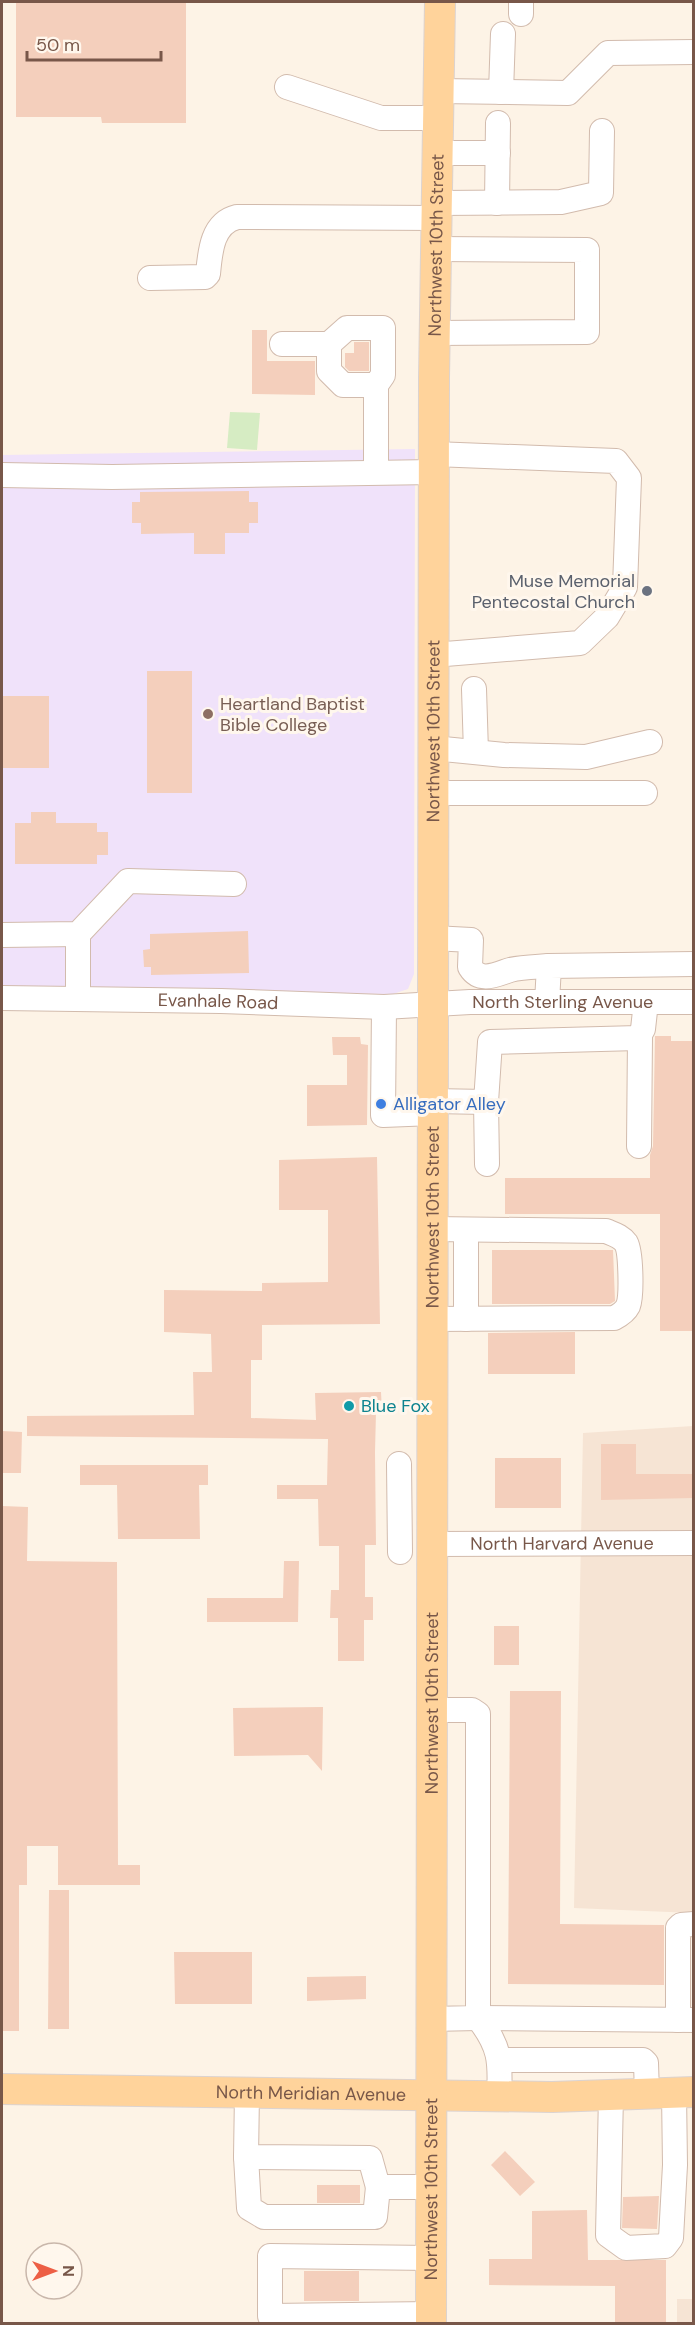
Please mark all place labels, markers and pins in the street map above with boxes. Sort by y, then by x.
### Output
place label: Muse Memorial Pentecostal Church [472,569,635,614]
marker: Muse Memorial Pentecostal Church [640,584,654,598]
place label: Heartland Baptist Bible College [220,692,365,737]
marker: Heartland Baptist Bible College [201,707,215,721]
place label: Alligator Alley [393,1092,506,1116]
marker: Alligator Alley [374,1097,388,1111]
place label: Blue Fox [361,1394,430,1418]
marker: Blue Fox [342,1399,356,1413]

